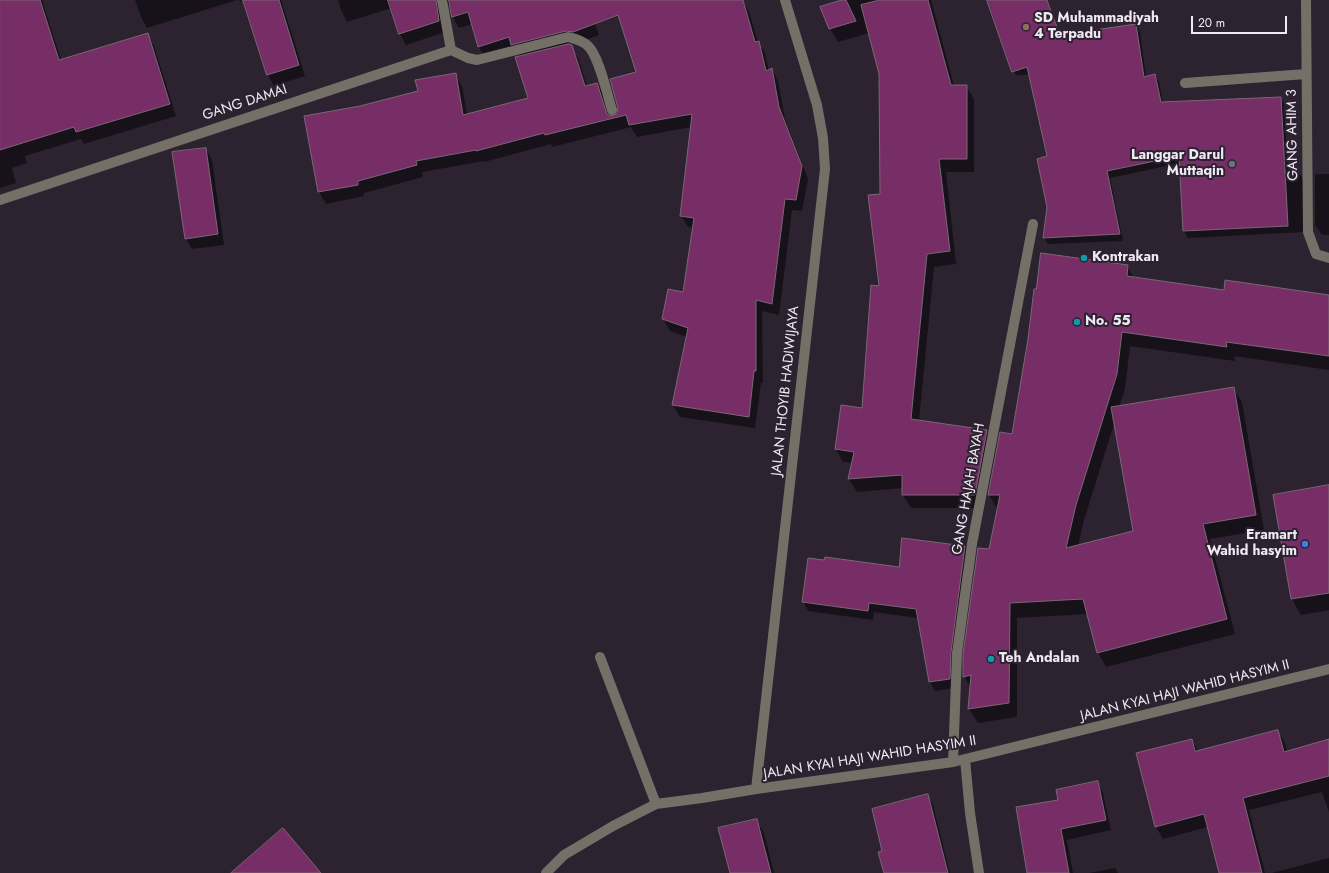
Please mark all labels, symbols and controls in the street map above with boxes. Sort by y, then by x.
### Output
scale bar [1193,8,1289,34]
place label: SD Muhammadiyah 4 Terpadu [1034,11,1159,44]
text: 20 m [1198,14,1225,32]
marker: SD Muhammadiyah 4 Terpadu [1021,22,1031,32]
street label: GANG DAMAI [201,81,289,125]
street label: GANG AHIM 3 [1284,89,1302,181]
place label: Langgar Darul Muttaqin [1131,148,1224,180]
marker: Langgar Darul Muttaqin [1227,159,1237,169]
place label: Kontrakan [1092,250,1159,266]
marker: Kontrakan [1079,253,1089,263]
street label: JALAN THOYIB HADIWIJAYA [769,305,803,477]
place label: No. 55 [1085,314,1130,330]
marker: No. 55 [1072,317,1082,327]
street label: GANG HAJAH BAYAH [949,422,989,556]
place label: Eramart Wahid hasyim [1207,528,1297,560]
marker: Eramart Wahid hasyim [1300,539,1310,549]
place label: Teh Andalan [999,651,1080,667]
marker: Teh Andalan [986,654,996,664]
street label: JALAN KYAI HAJI WAHID HASYIM II [1079,657,1291,725]
street label: JALAN KYAI HAJI WAHID HASYIM II [763,733,977,783]

